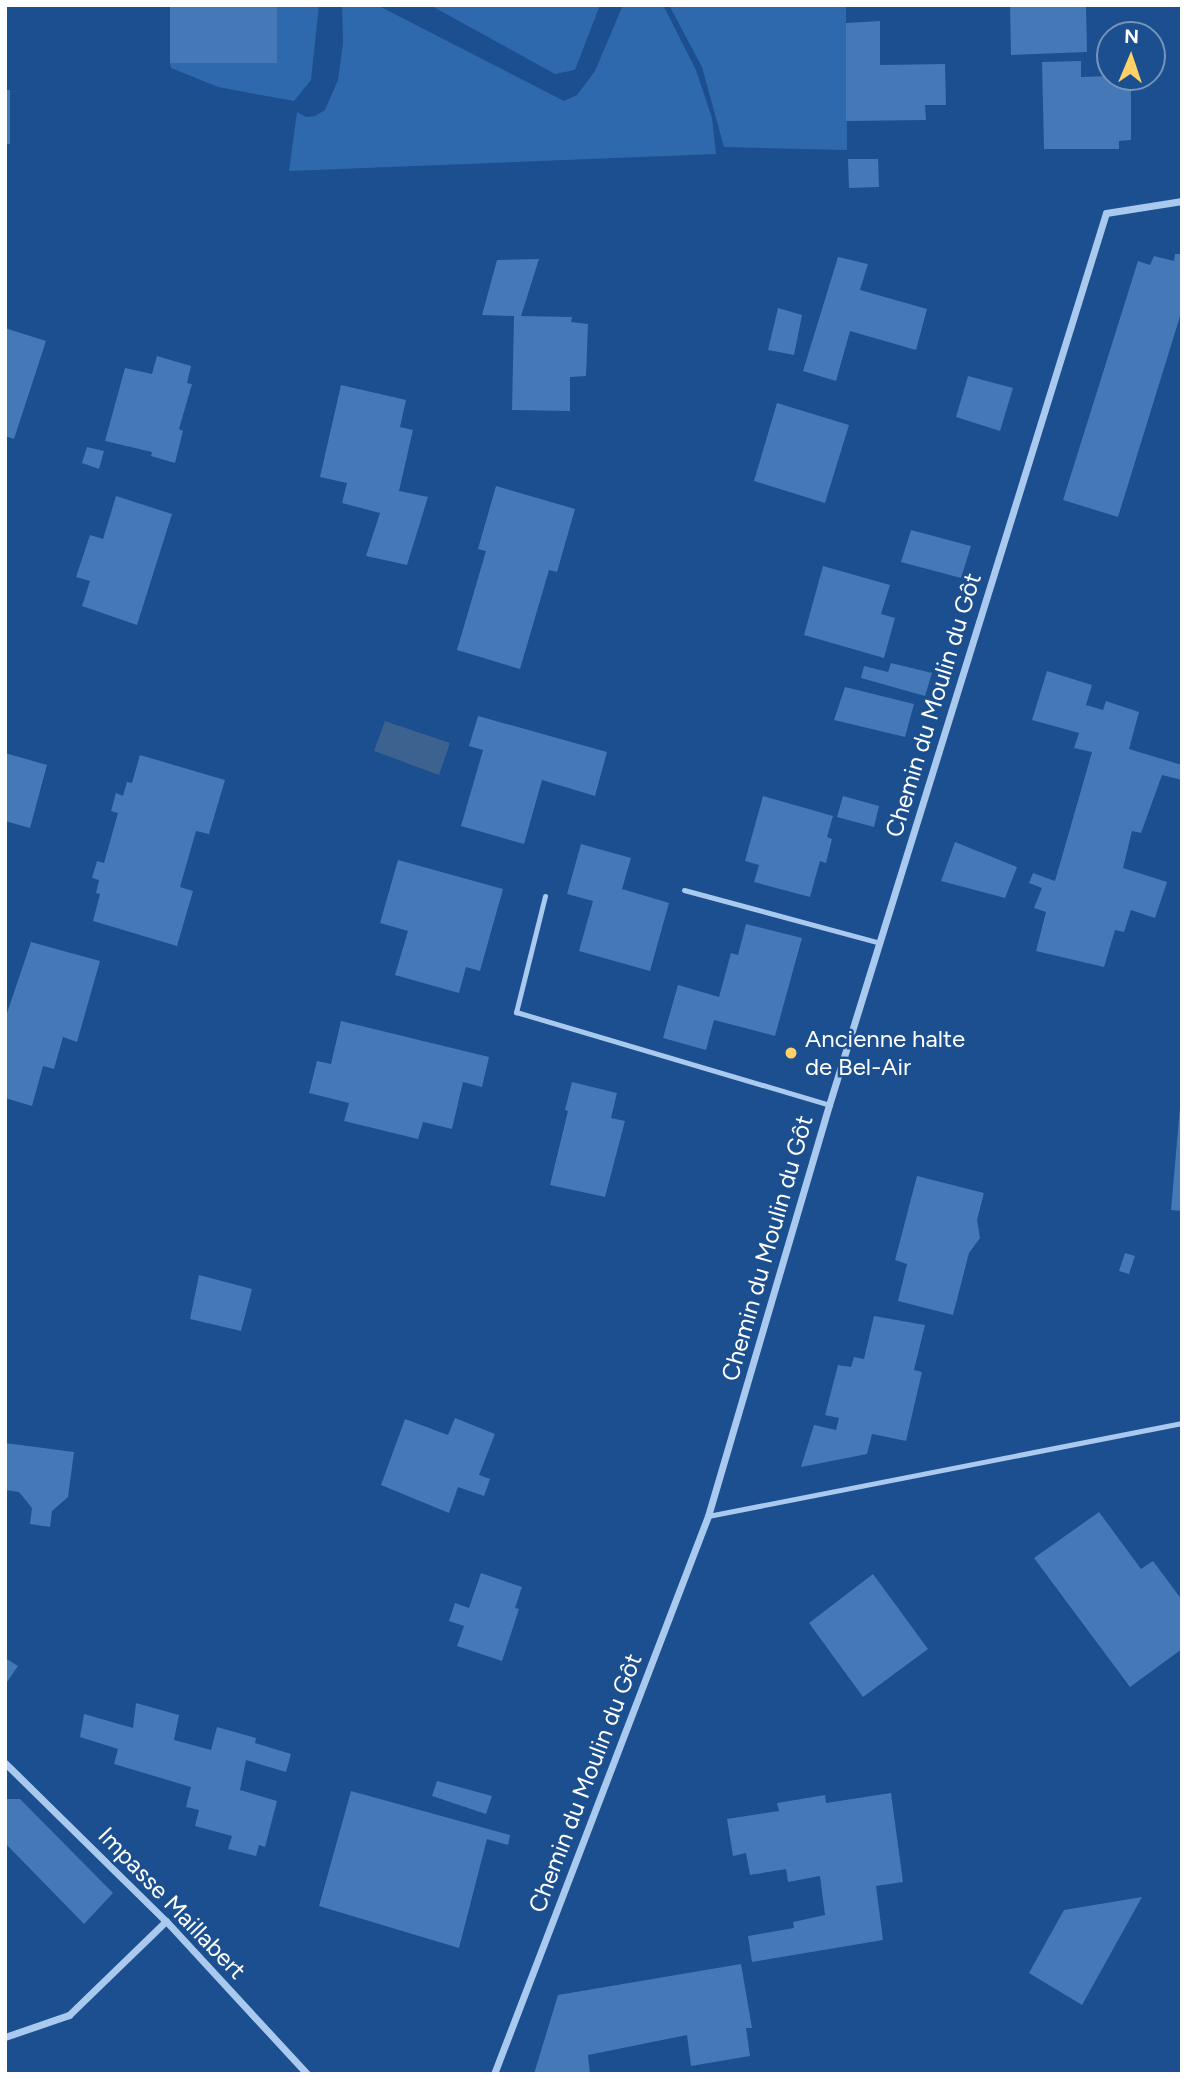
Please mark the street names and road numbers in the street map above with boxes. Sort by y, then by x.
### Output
street label: Chemin du Moulin du Gôt [879,569,987,841]
street label: Chemin du Moulin du Gôt [715,1112,819,1384]
street label: Chemin du Moulin du Gôt [522,1650,648,1916]
street label: Impasse Maillabert [92,1821,252,1985]

